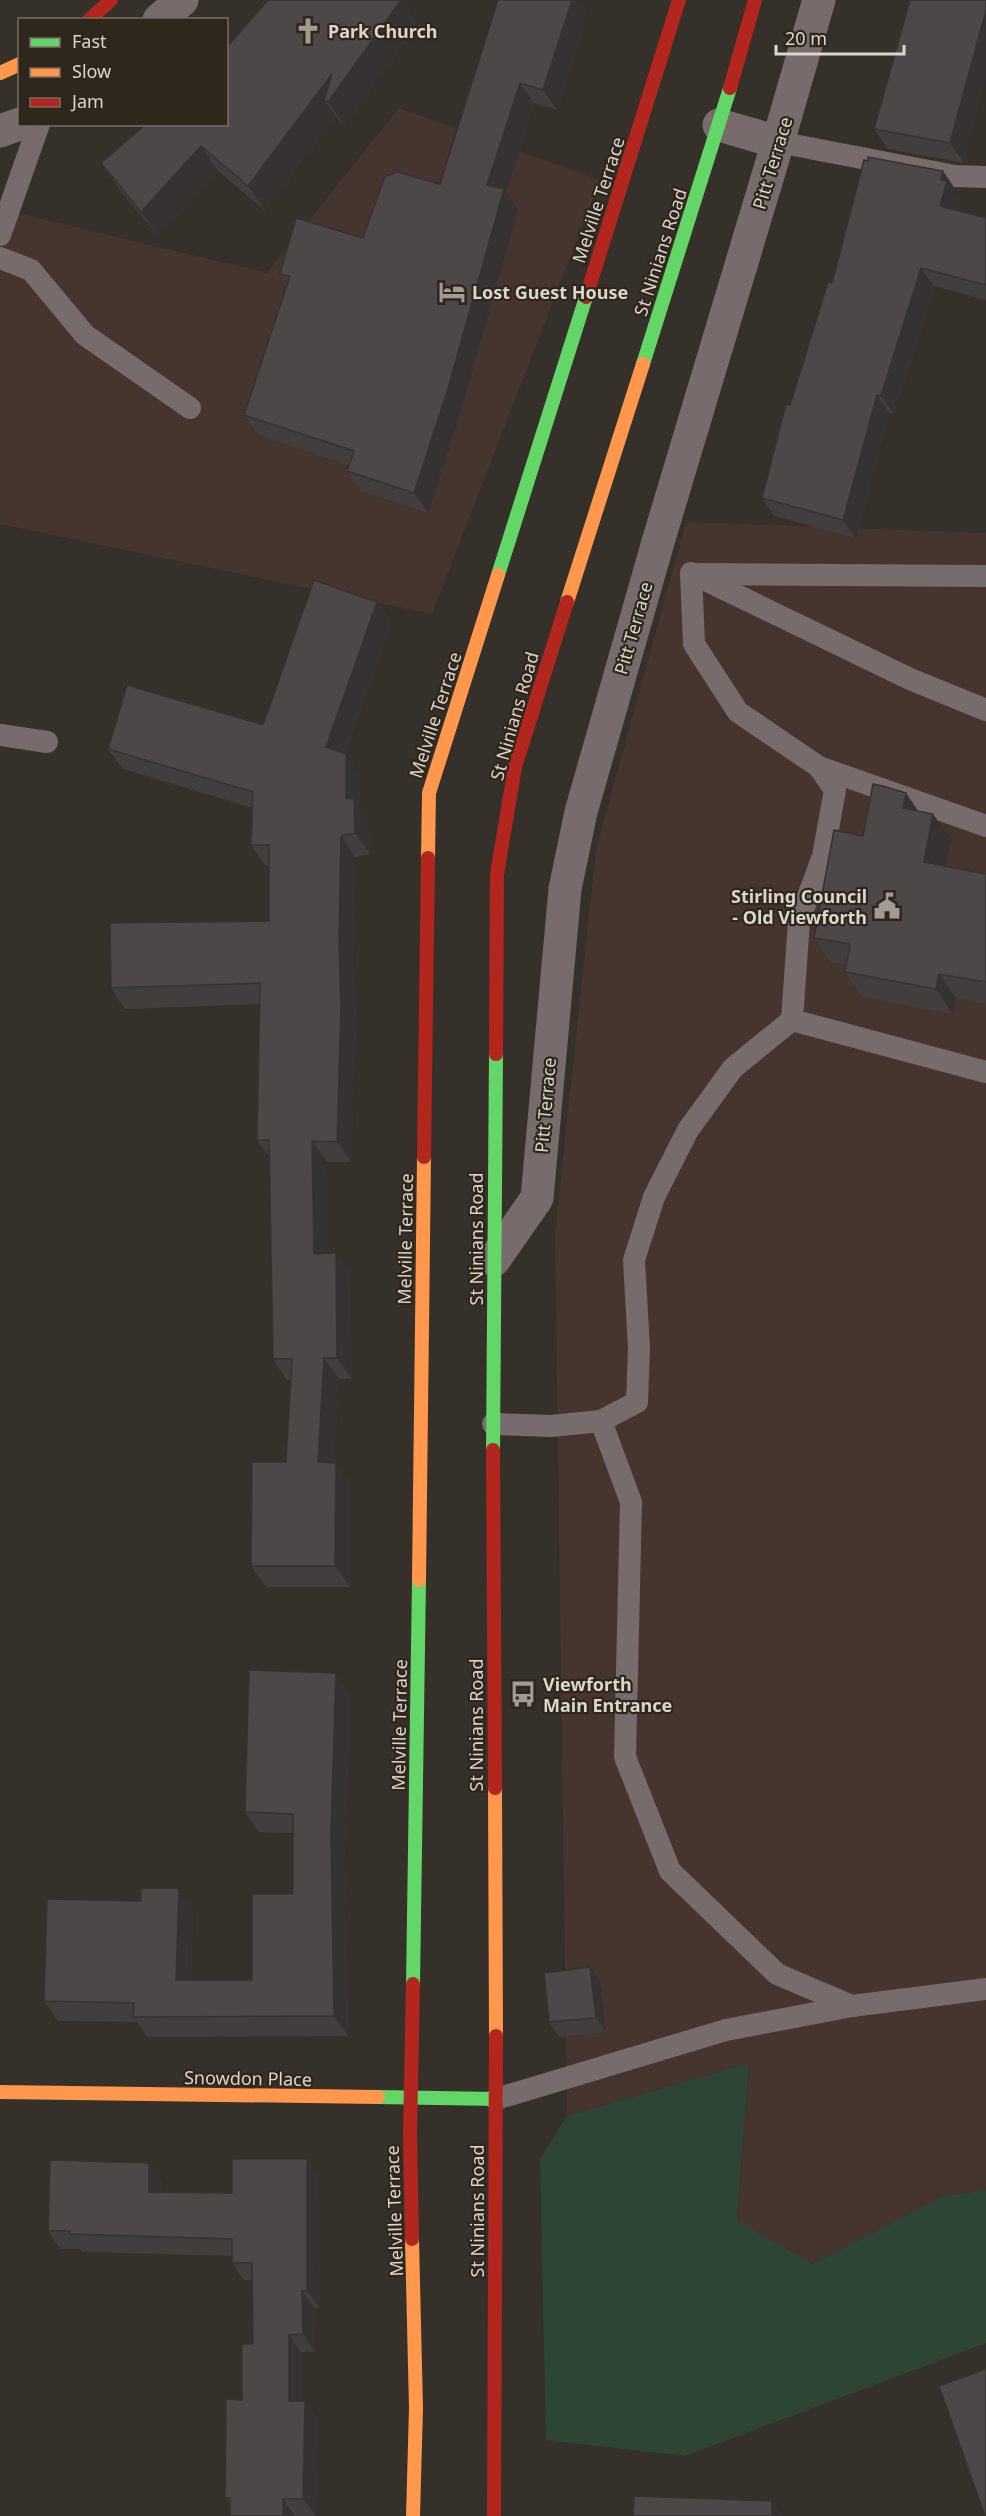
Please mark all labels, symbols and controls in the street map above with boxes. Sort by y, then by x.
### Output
church icon: Park Church [293,16,323,46]
legend [18,18,228,126]
scale bar [776,18,904,56]
place label: Park Church [328,19,437,43]
text: 20 m [785,26,827,50]
text: Fast [72,29,107,53]
text: Slow [72,59,111,83]
text: Jam [70,89,104,113]
street label: Pitt Terrace [747,114,797,212]
street label: Melville Terrace [566,134,630,266]
street label: St Ninians Road [628,185,692,319]
hotel icon: Lost Guest House [437,277,467,307]
place label: Lost Guest House [472,280,628,304]
street label: Pitt Terrace [608,579,658,677]
street label: Melville Terrace [403,649,467,781]
street label: St Ninians Road [484,649,544,783]
place label: Stirling Council - Old Viewforth [731,884,867,929]
public building icon: Stirling Council - Old Viewforth [872,891,902,921]
street label: Pitt Terrace [529,1056,561,1154]
street label: Melville Terrace [392,1173,418,1305]
street label: St Ninians Road [464,1173,488,1305]
street label: Melville Terrace [386,1659,412,1791]
street label: St Ninians Road [464,1659,488,1791]
place label: Viewforth Main Entrance [543,1672,672,1717]
bus stop icon: Viewforth Main Entrance [508,1679,538,1709]
street label: Snowdon Place [184,2065,312,2091]
street label: Melville Terrace [380,2145,408,2277]
street label: St Ninians Road [465,2145,489,2277]

